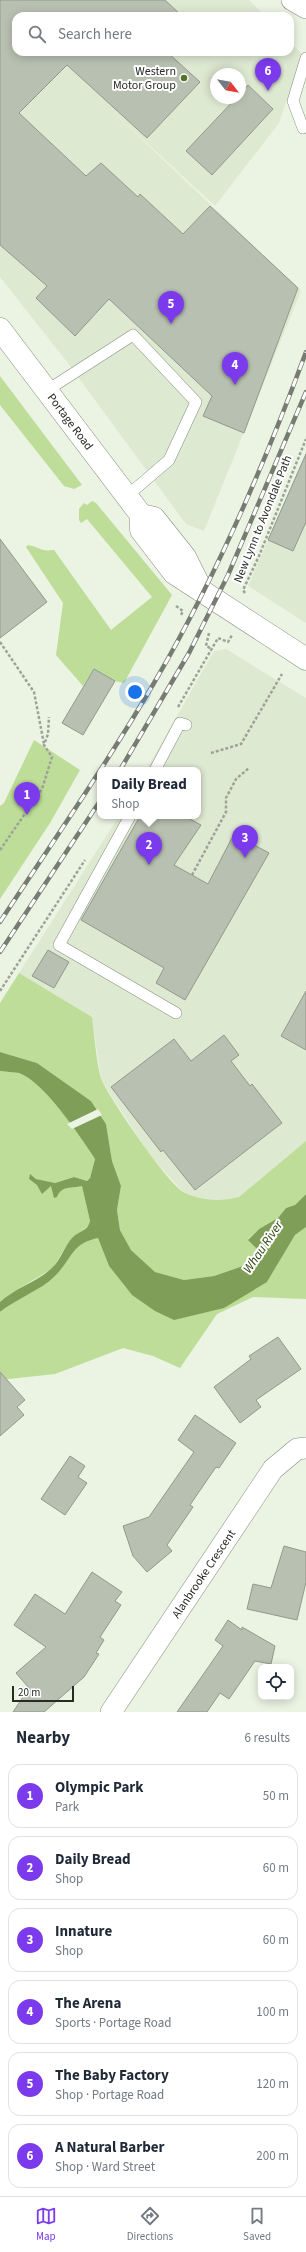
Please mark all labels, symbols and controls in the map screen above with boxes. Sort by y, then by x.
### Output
search box [12,12,294,56]
icon: search [26,23,48,45]
text: Search here [58,24,132,45]
pin: 6 [255,58,281,91]
place label: Western Motor Group [113,63,176,94]
north arrow [210,68,246,104]
marker: Western Motor Group [179,73,189,83]
pin: 5 [158,291,184,324]
pin: 4 [222,352,248,385]
street label: Portage Road [43,390,97,454]
street label: New Lynn to Avondale Path [230,453,296,585]
your location [125,682,145,702]
popup [97,767,201,819]
text: Daily Bread [111,774,187,795]
pin: 1 [14,782,40,815]
text: Shop [111,795,139,813]
pin: 3 [232,825,258,858]
pin: 2 [136,832,162,865]
water label: Whau River [239,1217,287,1277]
street label: Alanbrooke Crescent [168,1526,240,1622]
map controls [258,1664,294,1700]
button: locate [258,1664,294,1700]
scale bar [12,1684,74,1703]
text: 20 m [18,1685,40,1700]
text: Nearby [16,1726,70,1750]
text: 6 results [245,1729,290,1747]
text: Olympic Park [55,1777,144,1798]
text: 1 [27,1787,33,1805]
text: 50 m [263,1787,289,1805]
text: Park [55,1798,79,1816]
text: Daily Bread [55,1849,131,1870]
text: 2 [27,1859,33,1877]
text: 60 m [263,1859,289,1877]
text: Shop [55,1870,83,1888]
text: Innature [55,1921,112,1942]
text: 3 [27,1931,33,1949]
text: 60 m [263,1931,289,1949]
text: Shop [55,1942,83,1960]
text: The Arena [55,1993,121,2014]
text: 4 [27,2003,33,2021]
text: 100 m [256,2003,289,2021]
text: Sports · Portage Road [55,2014,171,2032]
text: The Baby Factory [55,2065,169,2086]
text: 5 [27,2075,33,2093]
text: 120 m [256,2075,289,2093]
text: Shop · Portage Road [55,2086,164,2104]
text: A Natural Barber [55,2137,165,2158]
text: 6 [27,2147,33,2165]
text: 200 m [256,2147,289,2165]
text: Shop · Ward Street [55,2158,155,2176]
tab: Map [35,2205,57,2244]
tab: Directions [127,2205,173,2244]
tab: Saved [243,2205,271,2244]

